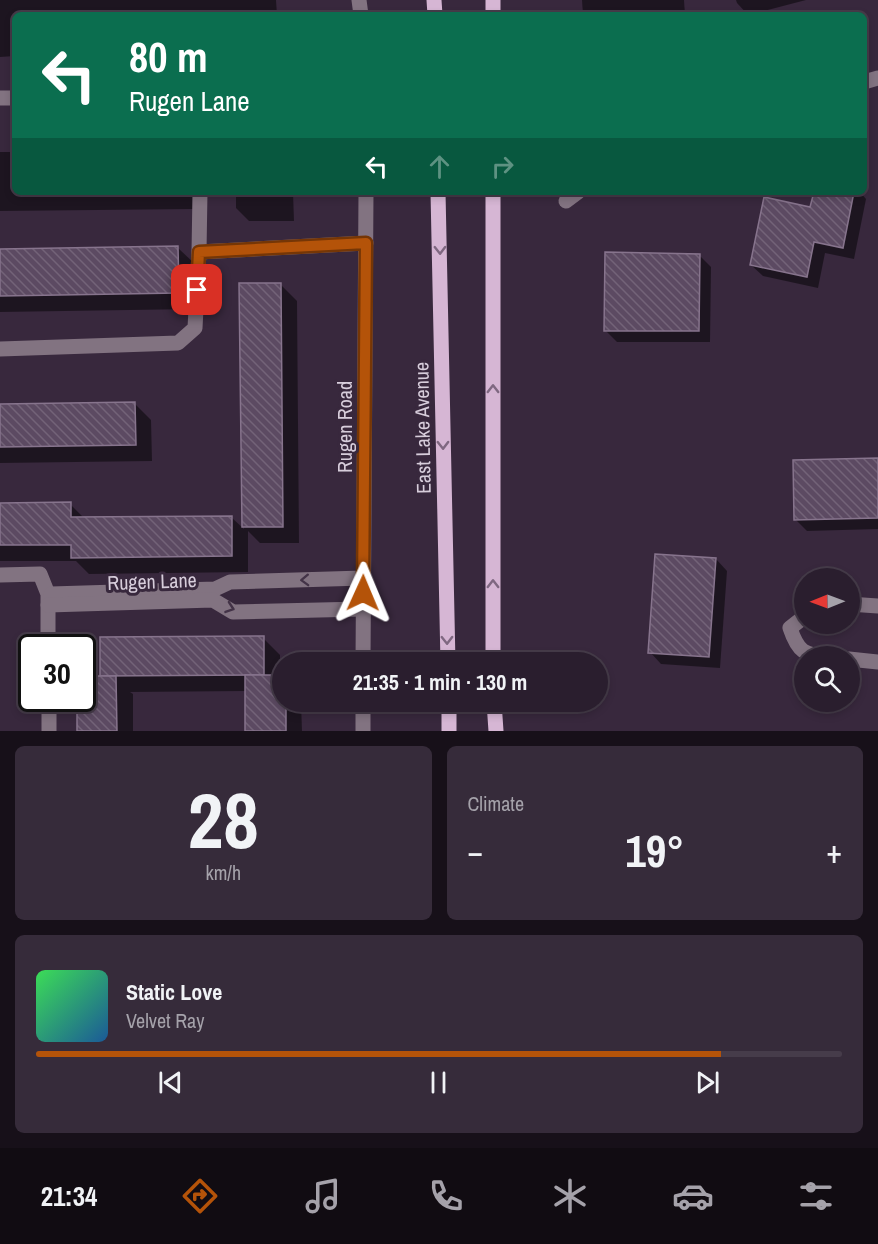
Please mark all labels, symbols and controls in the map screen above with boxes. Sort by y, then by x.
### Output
text: 80 m [129,29,208,85]
icon: left [30,36,108,114]
text: Rugen Lane [129,83,250,119]
icon: left [360,150,393,183]
icon: ahead [423,150,456,183]
icon: right [486,150,519,183]
one-way arrow [433,246,446,255]
pin [171,264,222,315]
icon: arrive [180,273,213,306]
street label: East Lake Avenue [407,362,437,494]
street label: Rugen Road [331,381,358,473]
one-way arrow [487,384,499,393]
one-way arrow [437,441,450,450]
position arrow [331,561,395,625]
street label: Rugen Lane [107,566,197,596]
north arrow [794,568,860,634]
map controls [794,568,860,712]
one-way arrow [300,573,309,586]
one-way arrow [487,579,499,588]
one-way arrow [225,601,235,613]
speed limit sign: 30 [18,634,96,712]
one-way arrow [441,636,454,645]
button: search [794,646,860,712]
text: 21:35 · 1 min · 130 m [353,667,527,697]
text: 28 [188,767,259,872]
text: Climate [468,790,524,817]
text: 19° [625,820,684,881]
text: − [468,829,483,873]
text: + [826,829,842,873]
text: km/h [205,859,241,886]
text: Static Love [126,977,222,1007]
text: Velvet Ray [126,1007,204,1034]
icon: previous [154,1066,187,1099]
icon: pause [422,1066,455,1099]
icon: next [691,1066,724,1099]
icon: directions [179,1175,221,1217]
icon: music [302,1175,344,1217]
icon: phone [425,1175,467,1217]
icon: climate [549,1175,591,1217]
icon: car [672,1175,714,1217]
icon: filters [795,1175,837,1217]
text: 21:34 [41,1178,97,1214]

